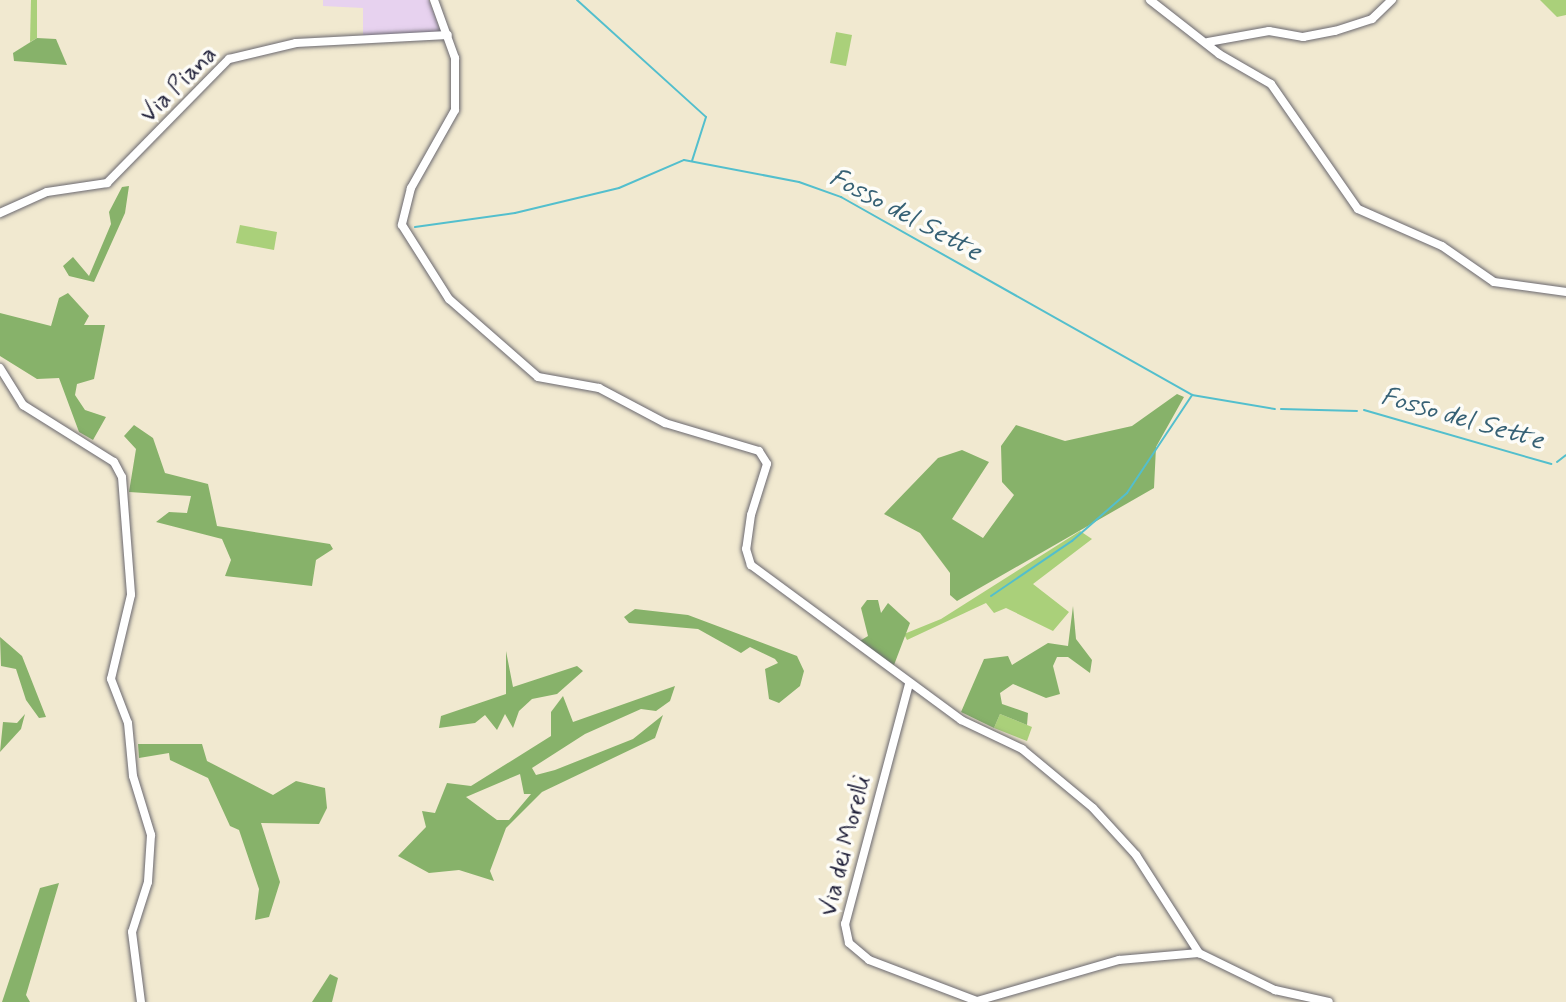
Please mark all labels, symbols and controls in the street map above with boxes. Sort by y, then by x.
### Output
street label: Via Piana [135,41,223,129]
water label: Fosso del Sette [823,163,987,269]
water label: Fosso del Sette [1377,382,1547,458]
street label: Via dei Morelli [815,773,877,919]

